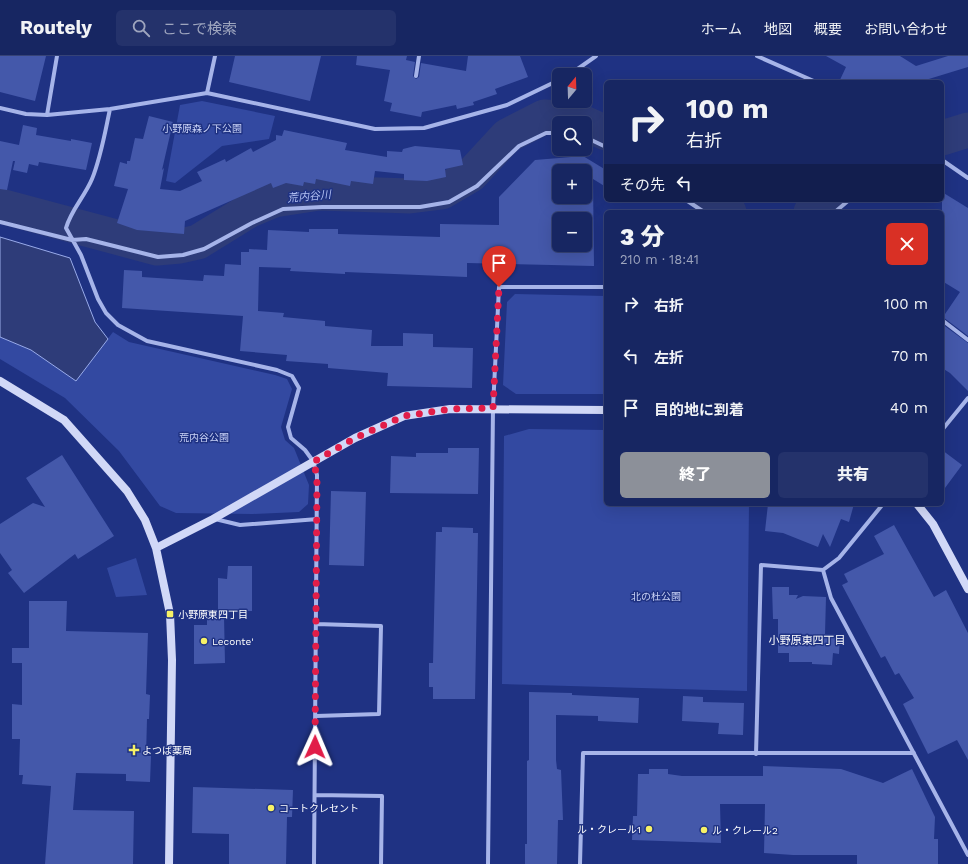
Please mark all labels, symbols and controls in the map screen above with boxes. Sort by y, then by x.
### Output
search box [116,10,396,46]
text: Routely [20,16,92,39]
icon: search [130,17,152,39]
text: ここで検索 [162,20,237,38]
text: ホーム [700,21,742,37]
text: 地図 [764,21,792,37]
text: 概要 [814,21,842,37]
text: お問い合わせ [864,21,948,37]
north arrow [552,68,592,108]
map controls [552,68,592,252]
text: 100 m [686,92,769,125]
icon: right [620,96,672,148]
button: search [552,116,592,156]
park label: 小野原森ノ下公園 [162,123,242,134]
text: 右折 [686,130,722,151]
button: + [552,164,592,204]
icon: left [673,172,695,194]
text: その先 [620,176,665,194]
water label: 荒内谷川 [287,188,333,205]
button: − [552,212,592,252]
text: 3 分 [620,223,665,251]
button: close [886,223,928,265]
pin [482,246,516,287]
icon: arrive [488,252,510,274]
text: 210 m · 18:41 [620,252,699,267]
icon: right [620,293,642,315]
text: 100 m [884,295,928,313]
text: 右折 [654,297,684,315]
icon: left [620,345,642,367]
text: 70 m [891,347,928,365]
text: 左折 [654,349,684,367]
icon: arrive [620,397,642,419]
text: 40 m [890,399,928,417]
text: 目的地に到着 [654,401,744,419]
park label: 荒内谷公園 [179,432,229,443]
button: 終了 [620,452,770,498]
button: 共有 [778,452,928,498]
park label: 北の杜公園 [631,591,681,602]
marker: 小野原東四丁目 [165,609,175,619]
place label: 小野原東四丁目 [178,609,248,620]
district label: 小野原東四丁目 [769,634,846,647]
marker: Leconte' [199,636,209,646]
place label: Leconte' [212,636,253,647]
position arrow [294,726,336,768]
marker: よつば薬局 [129,745,139,755]
place label: よつば薬局 [142,745,192,756]
marker: コートクレセント [266,803,276,813]
place label: コートクレセント [279,803,359,814]
place label: ル・クレール1 [577,824,641,835]
marker: ル・クレール1 [644,824,654,834]
marker: ル・クレール2 [699,825,709,835]
place label: ル・クレール2 [712,825,778,836]

